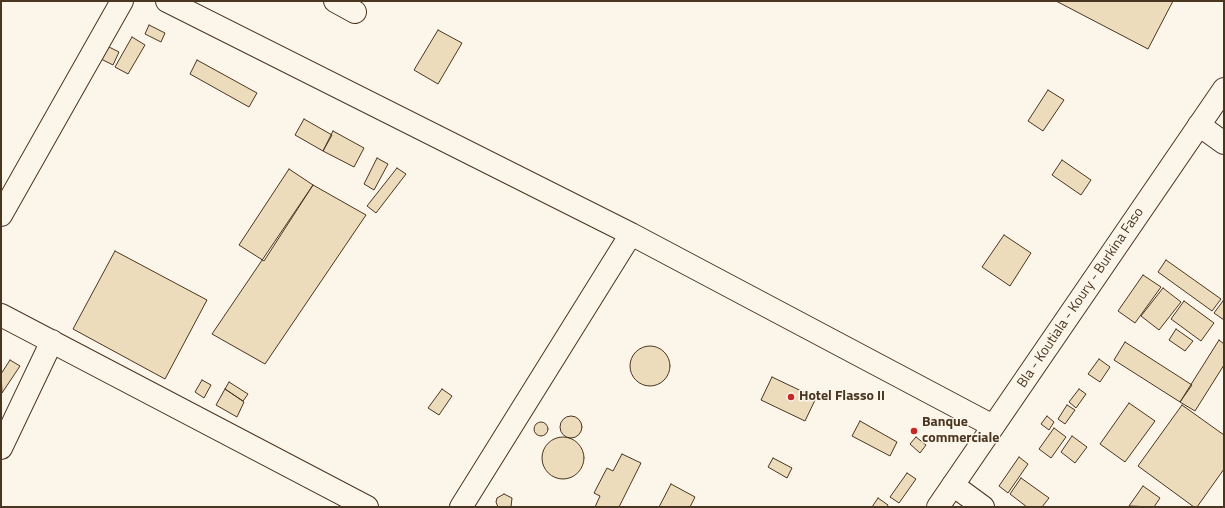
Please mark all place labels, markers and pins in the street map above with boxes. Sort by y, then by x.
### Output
place label: Hotel Flasso II [799,389,885,405]
marker: Hotel Flasso II [786,392,796,402]
place label: Banque commerciale [922,415,999,448]
marker: Banque commerciale [909,426,919,436]

